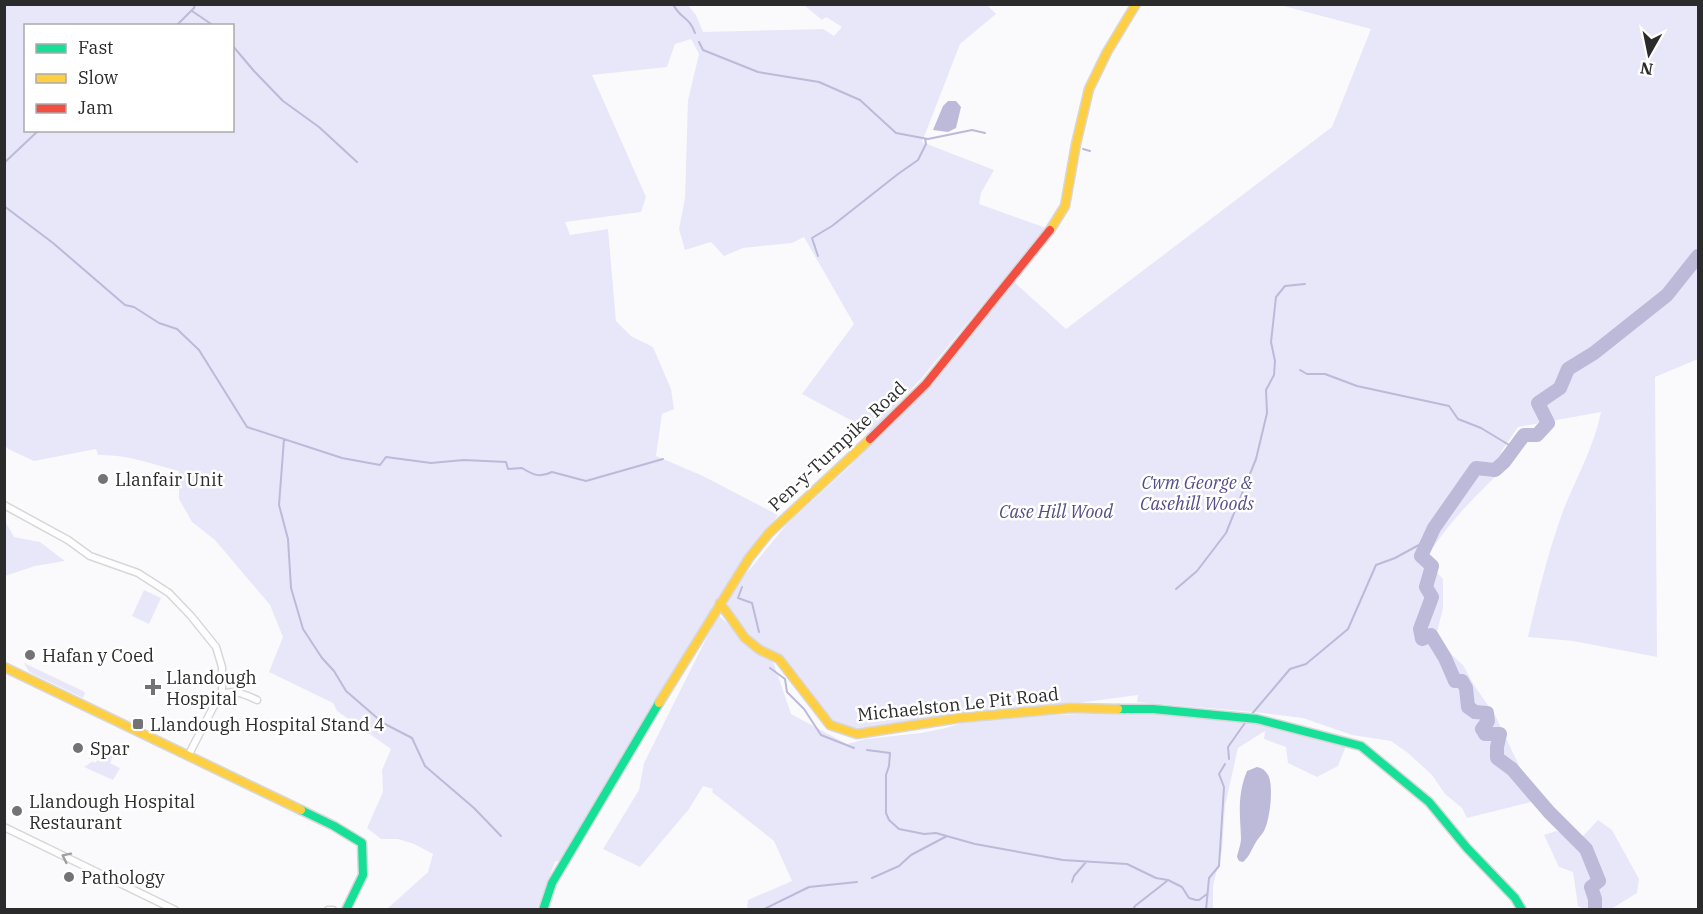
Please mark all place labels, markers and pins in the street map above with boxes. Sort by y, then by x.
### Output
place label: Llanfair Unit [115,468,223,491]
marker: Llanfair Unit [96,472,110,486]
place label: Hafan y Coed [42,644,154,667]
marker: Hafan y Coed [23,648,37,662]
place label: Llandough Hospital [166,666,257,710]
marker: Llandough Hospital [144,678,162,696]
place label: Llandough Hospital Stand 4 [150,713,385,736]
marker: Llandough Hospital Stand 4 [131,717,145,731]
place label: Spar [90,737,130,760]
marker: Spar [71,741,85,755]
place label: Llandough Hospital Restaurant [29,790,195,834]
marker: Llandough Hospital Restaurant [10,804,24,818]
place label: Pathology [81,866,165,889]
marker: Pathology [62,870,76,884]

